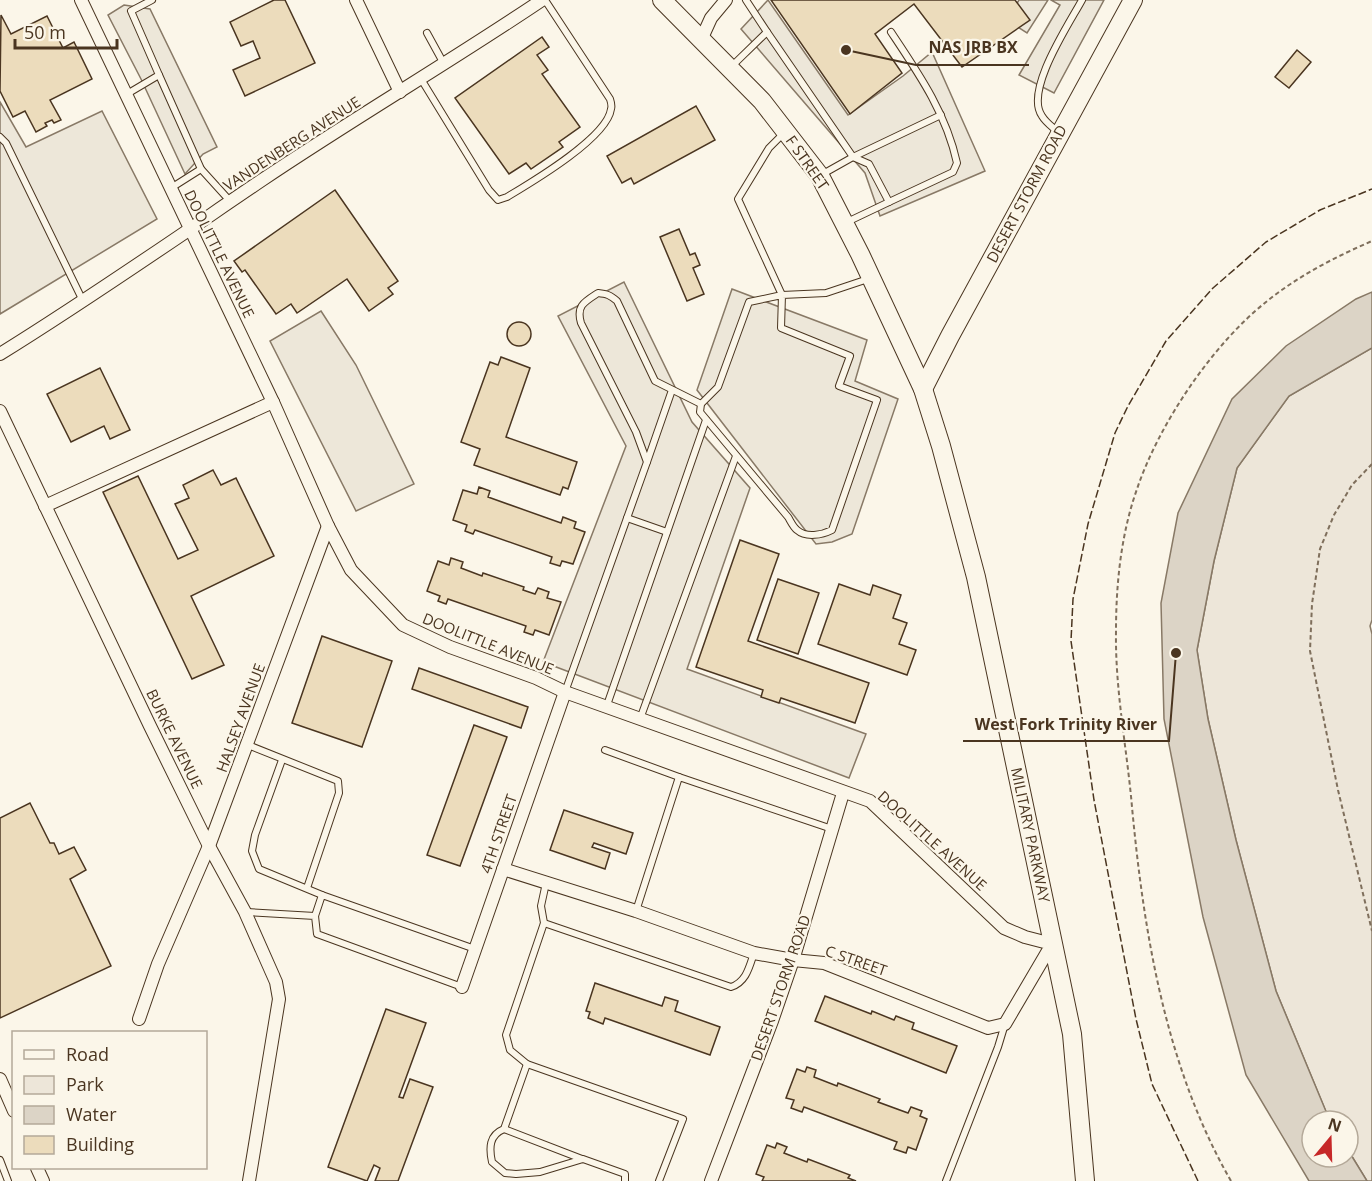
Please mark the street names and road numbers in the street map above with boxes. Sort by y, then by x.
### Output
street label: VANDENBERG AVENUE [219,91,364,195]
street label: DESERT STORM ROAD [981,121,1071,266]
street label: F STREET [782,131,834,194]
street label: DOOLITTLE AVENUE [180,186,260,321]
street label: DOOLITTLE AVENUE [420,608,557,679]
street label: HALSEY AVENUE [211,660,269,775]
street label: BURKE AVENUE [142,685,208,792]
street label: MILITARY PARKWAY [1007,765,1055,905]
street label: DOOLITTLE AVENUE [874,786,991,895]
street label: 4TH STREET [475,791,521,876]
street label: DESERT STORM ROAD [746,912,814,1063]
street label: C STREET [823,940,891,980]

